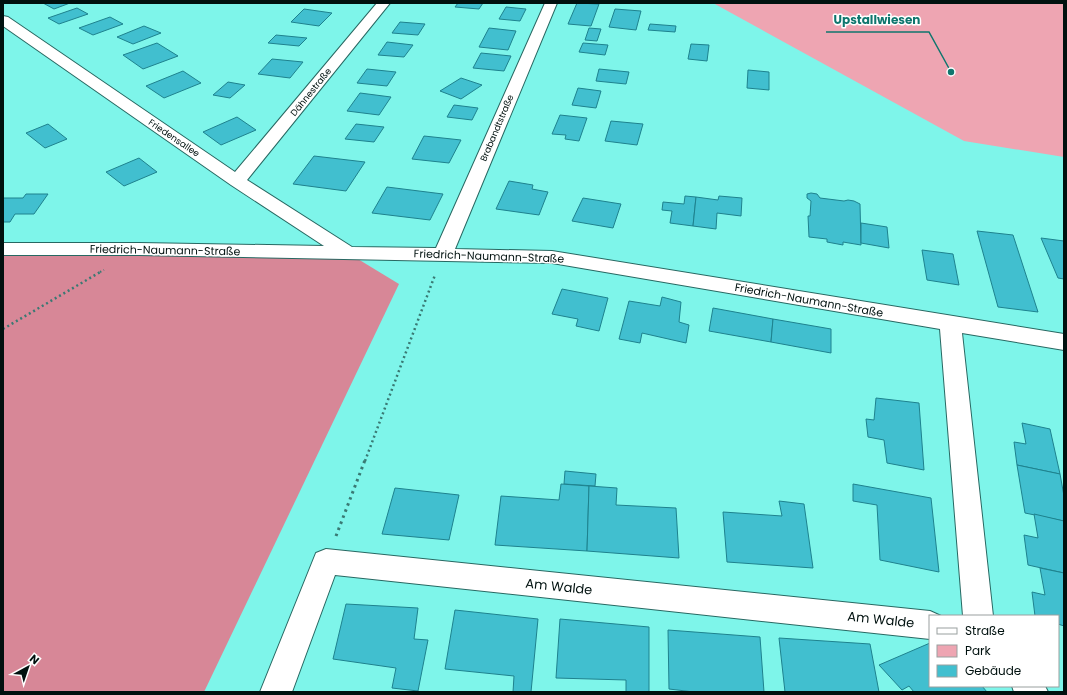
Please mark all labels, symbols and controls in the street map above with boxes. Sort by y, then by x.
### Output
callout: Upstallwiesen [826,8,929,32]
text: Upstallwiesen [834,11,920,28]
street label: Dähnestraße [288,65,334,119]
street label: Brabandtstraße [478,92,517,163]
street label: Friedensallee [146,116,202,160]
street label: Friedrich-Naumann-Straße [90,241,241,259]
street label: Friedrich-Naumann-Straße [413,245,565,267]
street label: Friedrich-Naumann-Straße [733,279,885,321]
street label: Am Walde [525,574,593,599]
street label: Am Walde [847,607,915,632]
legend [929,615,1059,687]
text: Straße [965,622,1005,639]
text: Park [965,642,992,659]
north arrow [8,647,48,687]
text: N [26,651,43,668]
text: Gebäude [965,662,1021,679]

